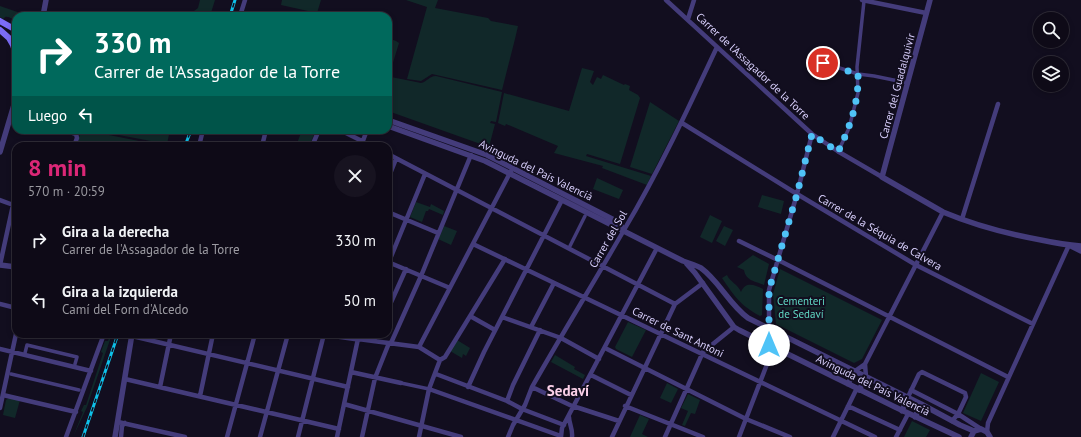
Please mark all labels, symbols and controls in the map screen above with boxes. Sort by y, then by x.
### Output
street label: Carrer de l'Assagador de la Torre [693,10,813,123]
map controls [1033,12,1069,92]
button: search [1033,12,1069,48]
text: 330 m [94,24,171,61]
icon: right [28,28,80,80]
street label: Carrer del Guadalquivir [876,32,918,140]
pin [806,46,840,80]
icon: arrive [812,52,834,74]
button: layers [1033,56,1069,92]
text: Carrer de l'Assagador de la Torre [94,60,340,83]
icon: left [75,104,97,126]
text: Luego [28,106,67,125]
street label: Avinguda del País Valencià [477,136,595,204]
text: 8 min [28,152,87,183]
button: close [334,155,376,197]
text: 570 m · 20:59 [28,183,105,200]
street label: Carrer de la Séquia de Calvera [815,191,945,273]
street label: Carrer del Sol [586,207,630,270]
text: Gira a la derecha [62,222,169,241]
icon: right [28,229,50,251]
text: 330 m [335,231,376,250]
text: Carrer de l'Assagador de la Torre [62,241,240,258]
text: Gira a la izquierda [62,282,178,301]
icon: left [28,289,50,311]
text: 50 m [343,291,376,310]
park label: Cementeri de Sedaví [777,294,825,321]
text: Camí del Forn d'Alcedo [62,301,189,318]
street label: Carrer de Sant Antoni [630,304,726,360]
position arrow [748,324,790,366]
street label: Avinguda del País Valencià [814,351,932,419]
district label: Sedaví [547,381,589,400]

